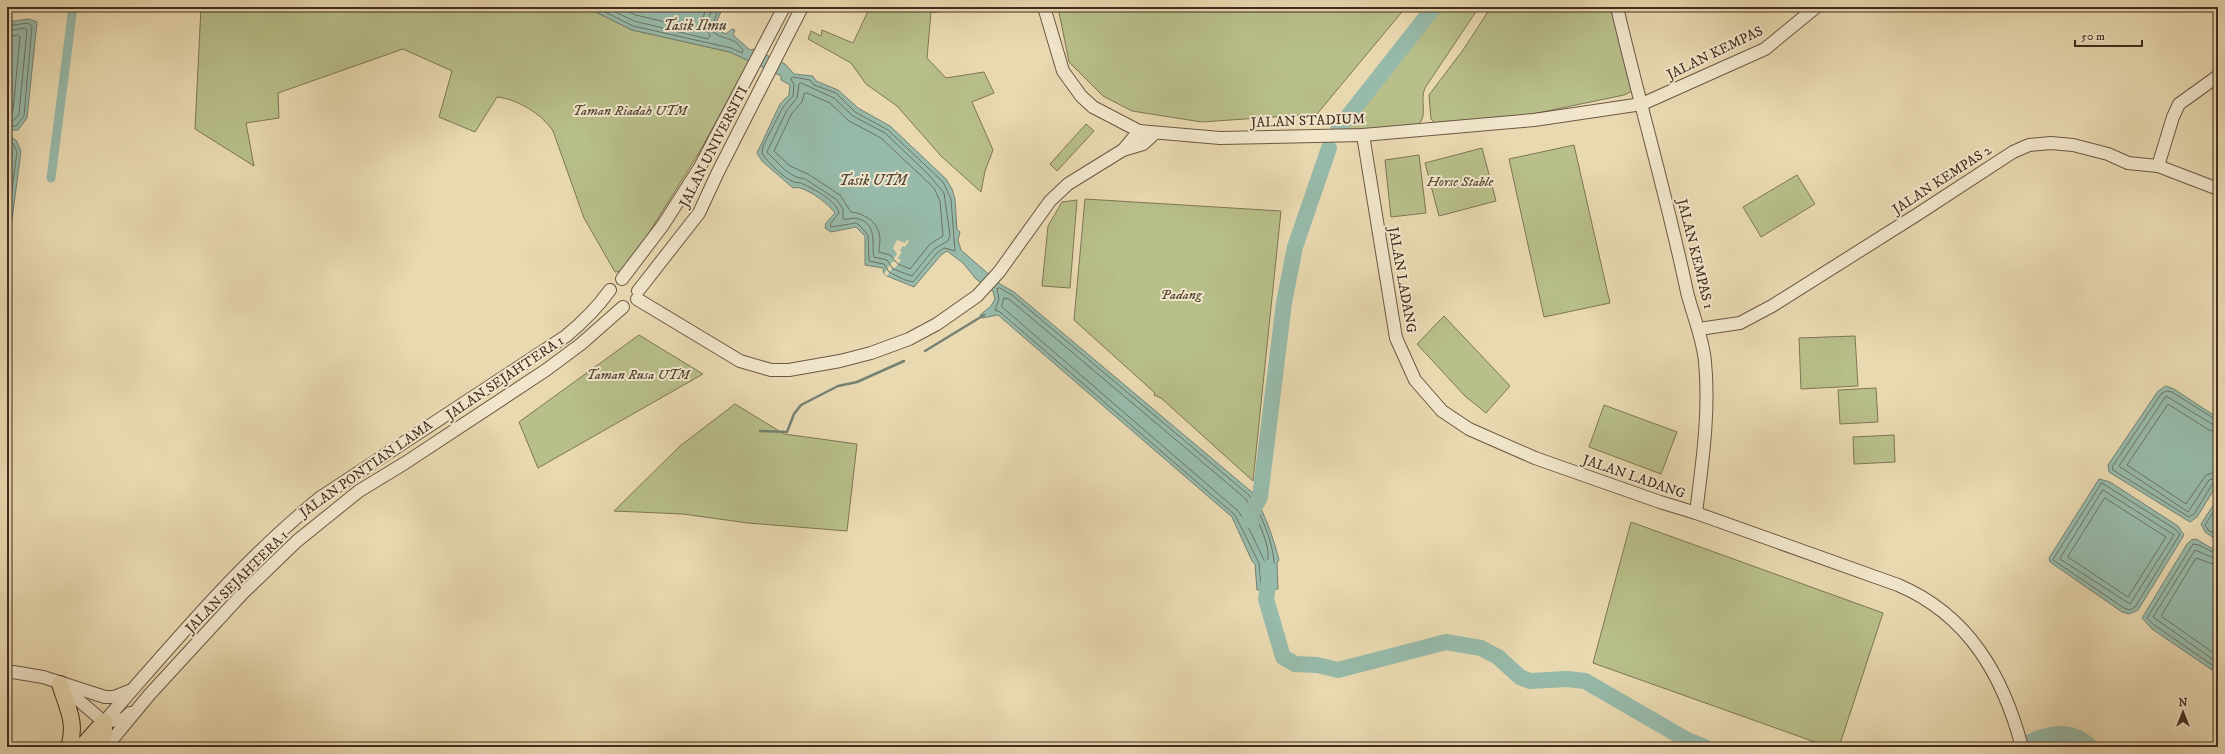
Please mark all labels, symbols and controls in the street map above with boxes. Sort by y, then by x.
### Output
water label: Tasik Ilmu [663,16,727,35]
street label: JALAN KEMPAS [1662,22,1766,85]
scale bar [2075,22,2142,48]
text: 50 m [2081,29,2105,44]
street label: JALAN UNIVERSITI [675,83,752,212]
park label: Taman Riadah UTM [573,102,689,120]
street label: JALAN STADIUM [1249,110,1366,132]
street label: JALAN KEMPAS 2 [1887,141,1995,220]
water label: Tasik UTM [839,171,909,190]
park label: Horse Stable [1426,173,1495,191]
street label: JALAN KEMPAS 1 [1672,195,1717,311]
street label: JALAN LADANG [1383,224,1420,335]
park label: Padang [1160,286,1203,304]
street label: JALAN SEJAHTERA 1 [441,332,567,425]
park label: Taman Rusa UTM [586,366,691,384]
street label: JALAN PONTIAN LAMA [294,416,437,523]
street label: JALAN LADANG [1578,450,1688,503]
street label: JALAN SEJAHTERA 1 [180,527,292,639]
north arrow [2163,692,2203,732]
text: N [2178,696,2188,710]

